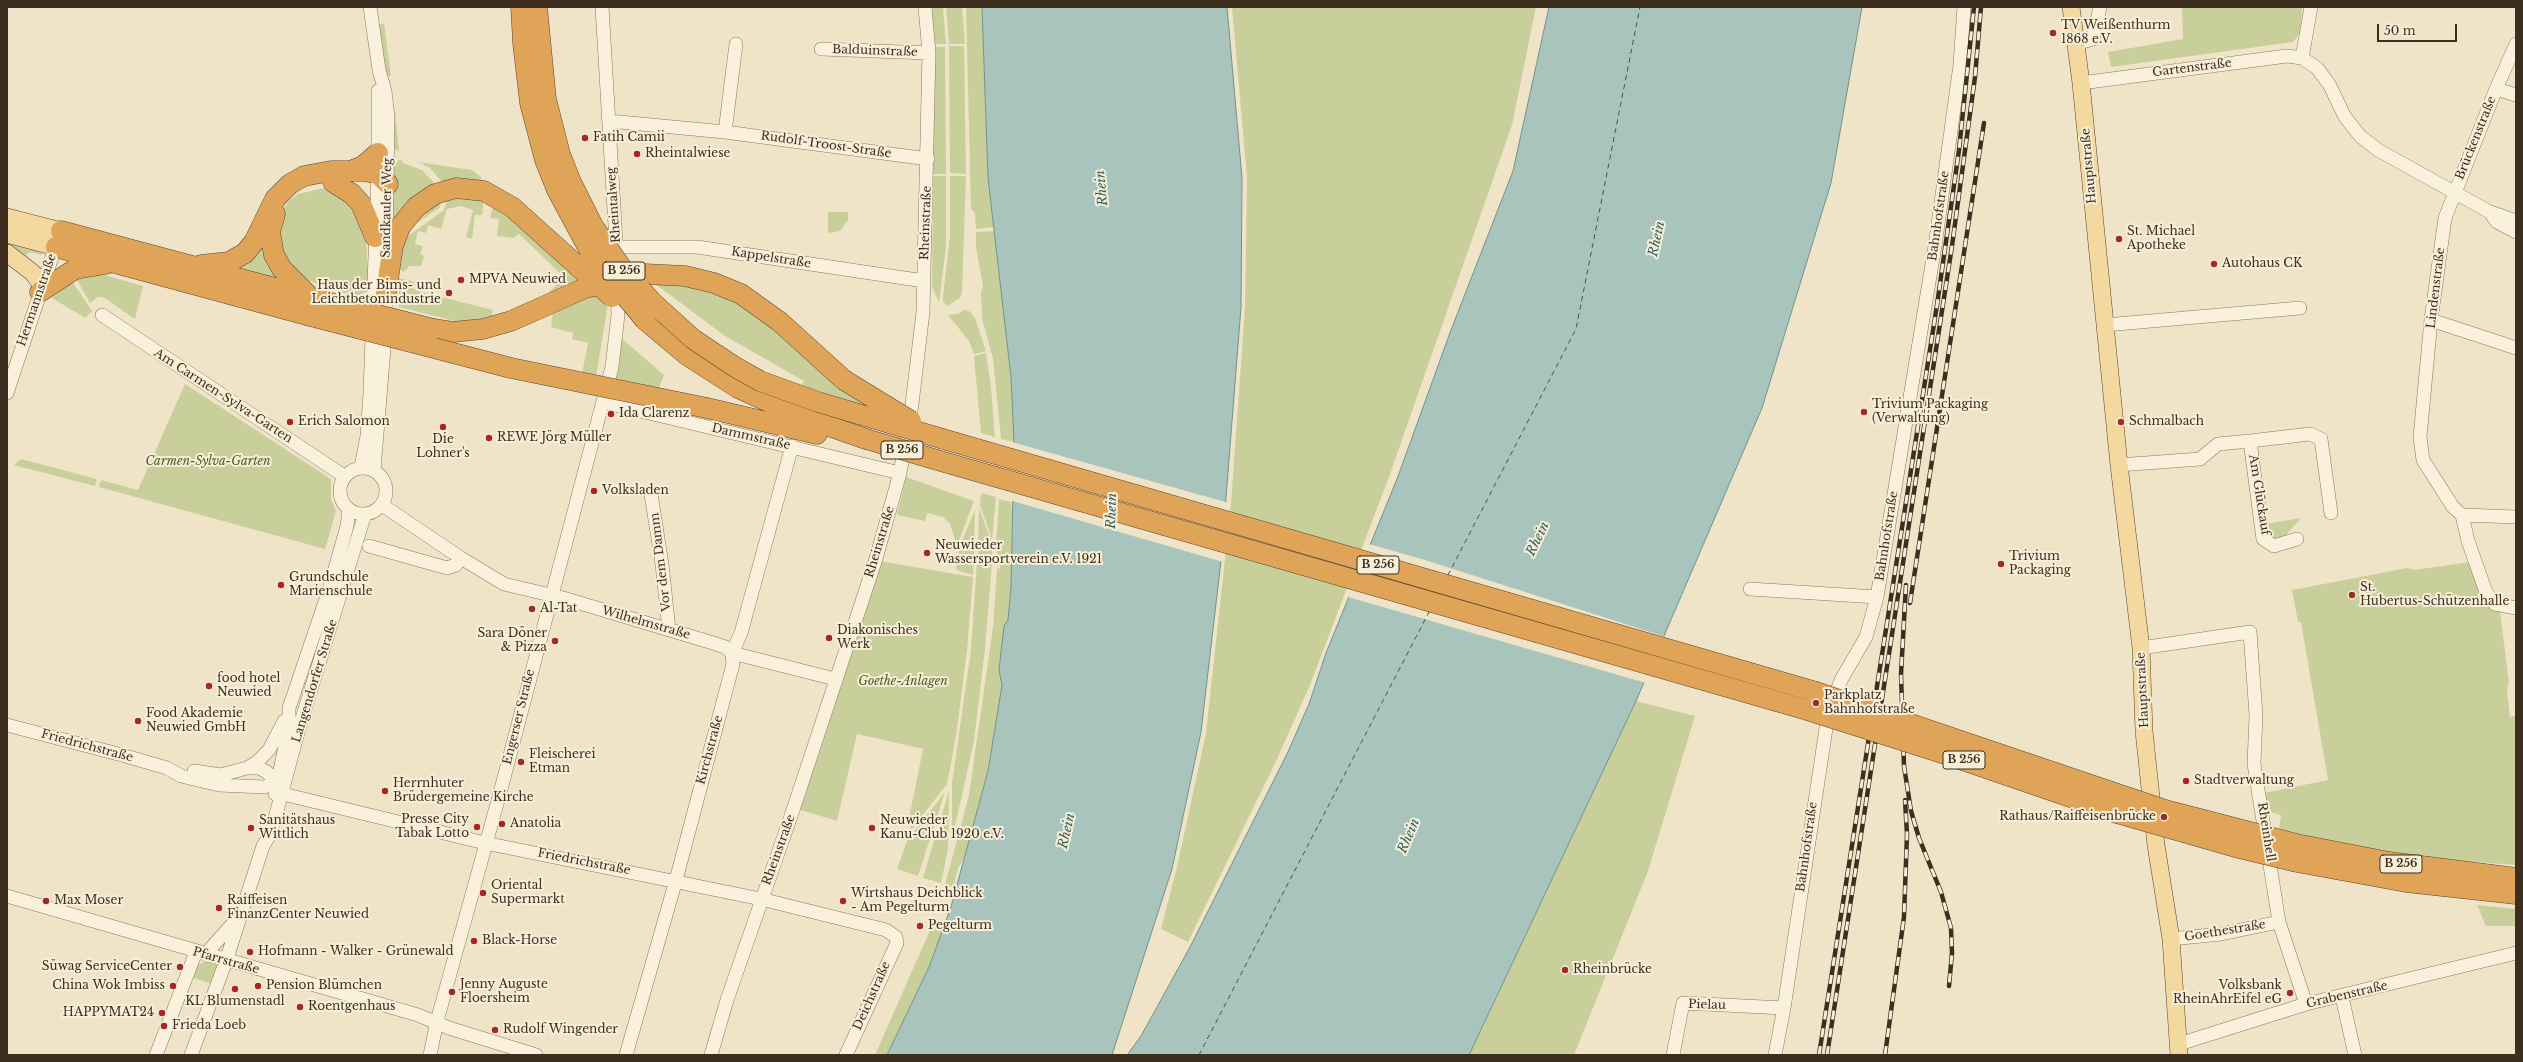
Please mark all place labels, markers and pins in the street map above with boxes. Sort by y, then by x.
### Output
place label: TV Weißenthurm 1868 e.V. [2061,19,2170,47]
marker: TV Weißenthurm 1868 e.V. [2048,28,2058,38]
place label: Fatih Camii [593,131,665,145]
marker: Fatih Camii [580,133,590,143]
place label: Rheintalwiese [645,147,730,161]
marker: Rheintalwiese [632,149,642,159]
place label: St. Michael Apotheke [2127,225,2195,253]
marker: St. Michael Apotheke [2114,234,2124,244]
place label: Autohaus CK [2222,257,2302,271]
marker: Autohaus CK [2209,259,2219,269]
place label: MPVA Neuwied [469,273,566,287]
marker: MPVA Neuwied [456,275,466,285]
place label: Haus der Bims- und Leichtbetonindustrie [312,279,441,307]
marker: Haus der Bims- und Leichtbetonindustrie [444,288,454,298]
place label: Trivium Packaging (Verwaltung) [1872,398,1988,426]
place label: Ida Clarenz [619,407,689,421]
marker: Trivium Packaging (Verwaltung) [1859,407,1869,417]
marker: Ida Clarenz [606,409,616,419]
place label: Erich Salomon [298,415,390,429]
place label: Schmalbach [2129,415,2204,429]
marker: Erich Salomon [285,417,295,427]
marker: Schmalbach [2116,417,2126,427]
marker: Die Lohner's [438,422,448,432]
place label: REWE Jörg Müller [497,431,611,445]
place label: Die Lohner's [416,433,470,461]
marker: REWE Jörg Müller [484,433,494,443]
place label: Volksladen [602,484,669,498]
marker: Volksladen [589,486,599,496]
place label: Neuwieder Wassersportverein e.V. 1921 [935,539,1102,567]
marker: Neuwieder Wassersportverein e.V. 1921 [922,548,932,558]
place label: Trivium Packaging [2009,550,2071,578]
marker: Trivium Packaging [1996,559,2006,569]
place label: Grundschule Marienschule [289,571,373,599]
marker: Grundschule Marienschule [276,580,286,590]
place label: St. Hubertus-Schützenhalle [2360,581,2509,609]
marker: St. Hubertus-Schützenhalle [2347,590,2357,600]
place label: Al-Tat [540,602,577,616]
marker: Al-Tat [527,604,537,614]
place label: Diakonisches Werk [837,624,918,652]
place label: Sara Döner & Pizza [477,627,547,655]
marker: Diakonisches Werk [824,633,834,643]
marker: Sara Döner & Pizza [550,636,560,646]
place label: food hotel Neuwied [217,672,280,700]
marker: food hotel Neuwied [204,681,214,691]
place label: Parkplatz Bahnhofstraße [1824,689,1915,717]
marker: Parkplatz Bahnhofstraße [1811,698,1821,708]
place label: Food Akademie Neuwied GmbH [146,707,246,735]
marker: Food Akademie Neuwied GmbH [133,716,143,726]
place label: Fleischerei Etman [529,748,595,776]
marker: Fleischerei Etman [516,757,526,767]
place label: Stadtverwaltung [2194,774,2294,788]
marker: Stadtverwaltung [2181,776,2191,786]
place label: Herrnhuter Brüdergemeine Kirche [393,777,534,805]
marker: Herrnhuter Brüdergemeine Kirche [380,786,390,796]
place label: Rathaus/Raiffeisenbrücke [1999,810,2156,824]
marker: Rathaus/Raiffeisenbrücke [2159,812,2169,822]
place label: Presse City Tabak Lotto [395,813,469,841]
place label: Sanitätshaus Wittlich [259,814,335,842]
place label: Neuwieder Kanu-Club 1920 e.V. [880,814,1004,842]
place label: Anatolia [510,817,561,831]
marker: Anatolia [497,819,507,829]
marker: Presse City Tabak Lotto [472,822,482,832]
marker: Sanitätshaus Wittlich [246,823,256,833]
marker: Neuwieder Kanu-Club 1920 e.V. [867,823,877,833]
place label: Oriental Supermarkt [491,879,565,907]
place label: Wirtshaus Deichblick - Am Pegelturm [851,887,983,915]
marker: Oriental Supermarkt [478,888,488,898]
place label: Max Moser [54,894,123,908]
place label: Raiffeisen FinanzCenter Neuwied [227,894,369,922]
marker: Max Moser [41,896,51,906]
marker: Wirtshaus Deichblick - Am Pegelturm [838,896,848,906]
marker: Raiffeisen FinanzCenter Neuwied [214,903,224,913]
place label: Pegelturm [928,919,992,933]
marker: Pegelturm [915,921,925,931]
place label: Black-Horse [482,934,557,948]
marker: Black-Horse [469,936,479,946]
place label: Hofmann - Walker - Grünewald [258,945,454,959]
marker: Hofmann - Walker - Grünewald [245,947,255,957]
place label: Süwag ServiceCenter [42,960,172,974]
marker: Süwag ServiceCenter [175,962,185,972]
place label: Rheinbrücke [1573,963,1652,977]
marker: Rheinbrücke [1560,965,1570,975]
place label: Jenny Auguste Floersheim [460,978,548,1006]
place label: China Wok Imbiss [52,979,165,993]
place label: Pension Blümchen [266,979,382,993]
place label: Volksbank RheinAhrEifel eG [2173,979,2282,1007]
marker: China Wok Imbiss [168,981,178,991]
marker: Pension Blümchen [253,981,263,991]
marker: KL Blumenstadl [230,984,240,994]
marker: Jenny Auguste Floersheim [447,987,457,997]
marker: Volksbank RheinAhrEifel eG [2285,988,2295,998]
place label: KL Blumenstadl [185,995,285,1009]
place label: Roentgenhaus [308,1000,396,1014]
marker: Roentgenhaus [295,1002,305,1012]
place label: HAPPYMAT24 [63,1006,154,1020]
marker: HAPPYMAT24 [157,1008,167,1018]
place label: Frieda Loeb [172,1019,246,1033]
marker: Frieda Loeb [159,1021,169,1031]
place label: Rudolf Wingender [503,1023,618,1037]
marker: Rudolf Wingender [490,1025,500,1035]

